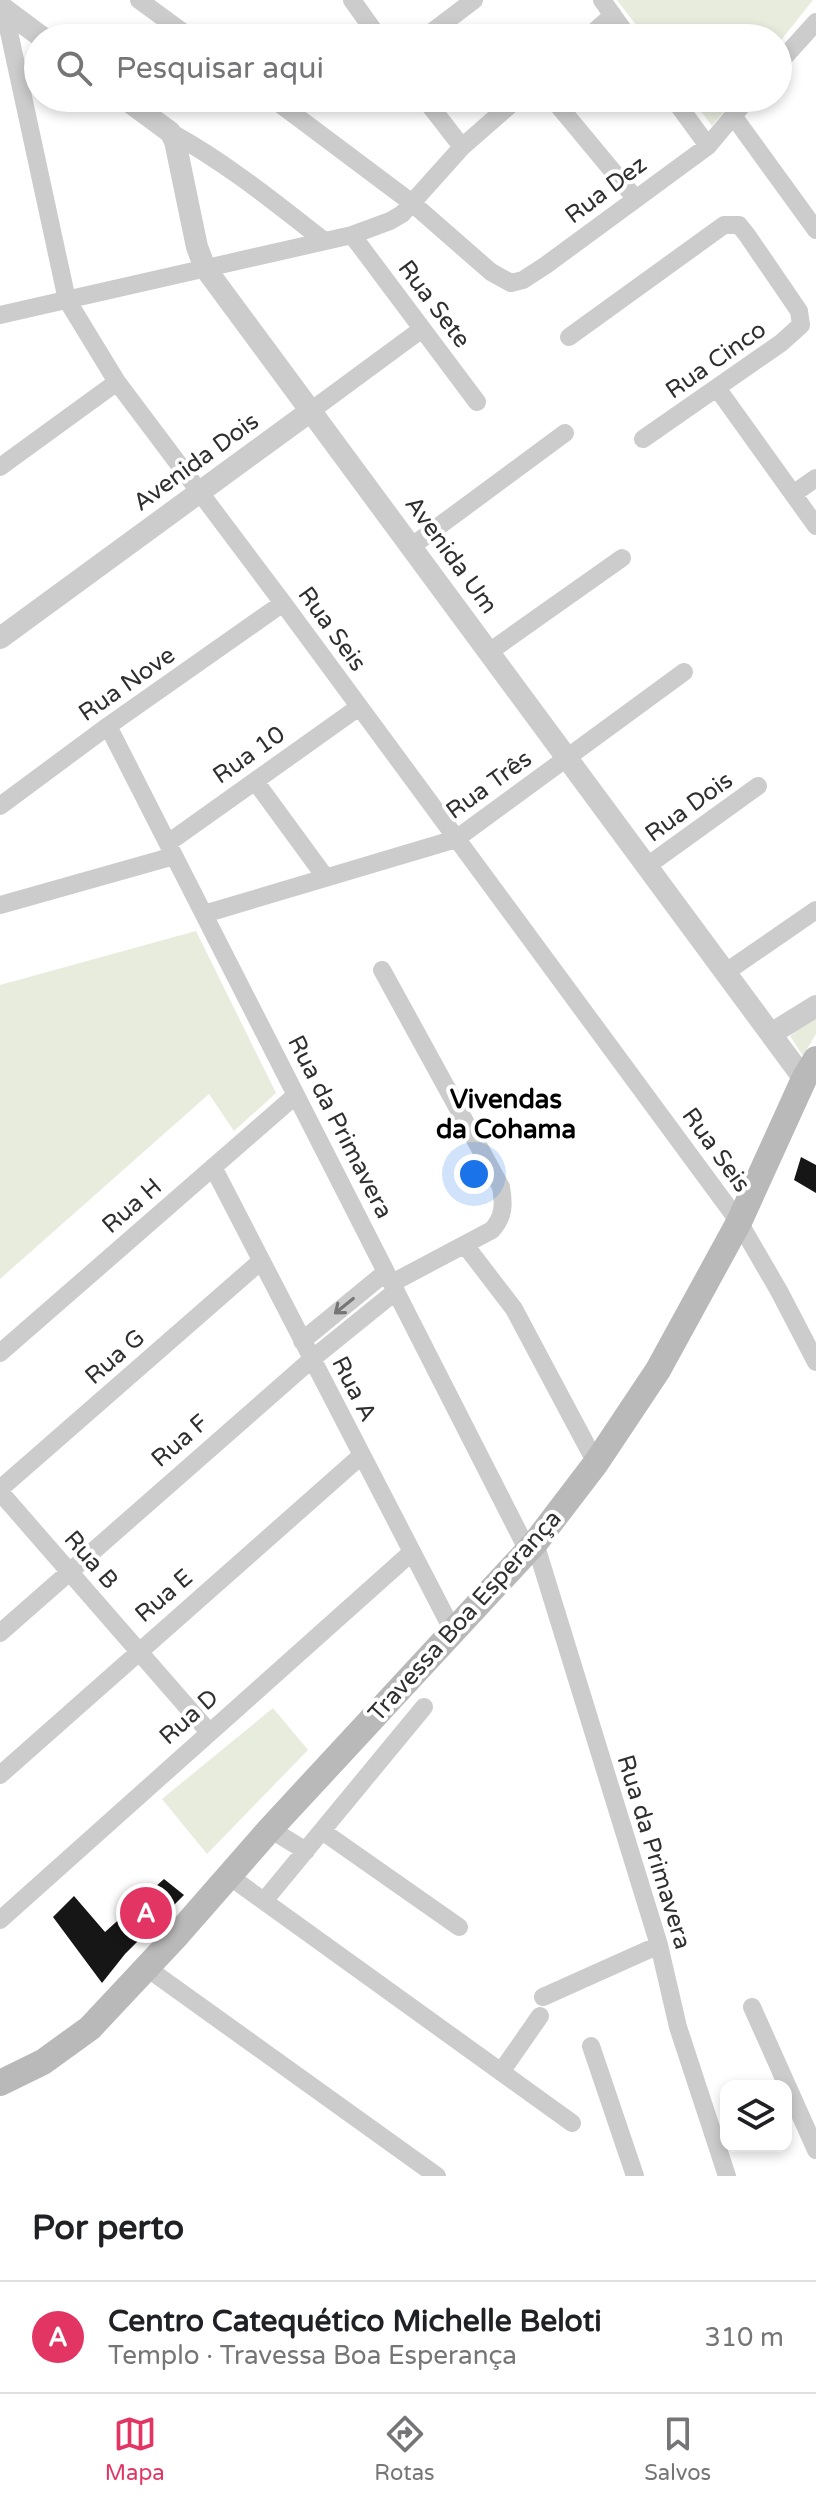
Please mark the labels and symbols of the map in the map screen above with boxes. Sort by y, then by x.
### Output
street label: Rua Dez [560,150,652,230]
street label: Rua Sete [392,254,476,354]
street label: Rua Cinco [660,315,772,405]
street label: Avenida Dois [127,407,265,517]
street label: Avenida Um [399,490,503,620]
street label: Rua Seis [292,581,372,677]
street label: Rua Nove [73,640,181,728]
street label: Rua 10 [207,720,291,790]
street label: Rua Três [441,744,537,826]
street label: Rua Dois [640,766,738,848]
street label: Rua da Primavera [281,1031,399,1223]
district label: Vivendas da Cohama [436,1084,576,1145]
street label: Rua Seis [676,1102,756,1198]
your location [454,1154,494,1194]
street label: Rua H [96,1172,168,1240]
one-way arrow [335,1297,355,1315]
street label: Rua G [79,1323,151,1391]
street label: Rua A [325,1352,383,1426]
street label: Rua F [146,1408,214,1474]
street label: Travessa Boa Esperança [362,1504,568,1728]
street label: Rua B [58,1525,124,1595]
street label: Rua E [129,1563,199,1629]
street label: Rua D [153,1683,225,1751]
street label: Rua da Primavera [611,1751,697,1953]
pin: A [120,1883,172,1943]

